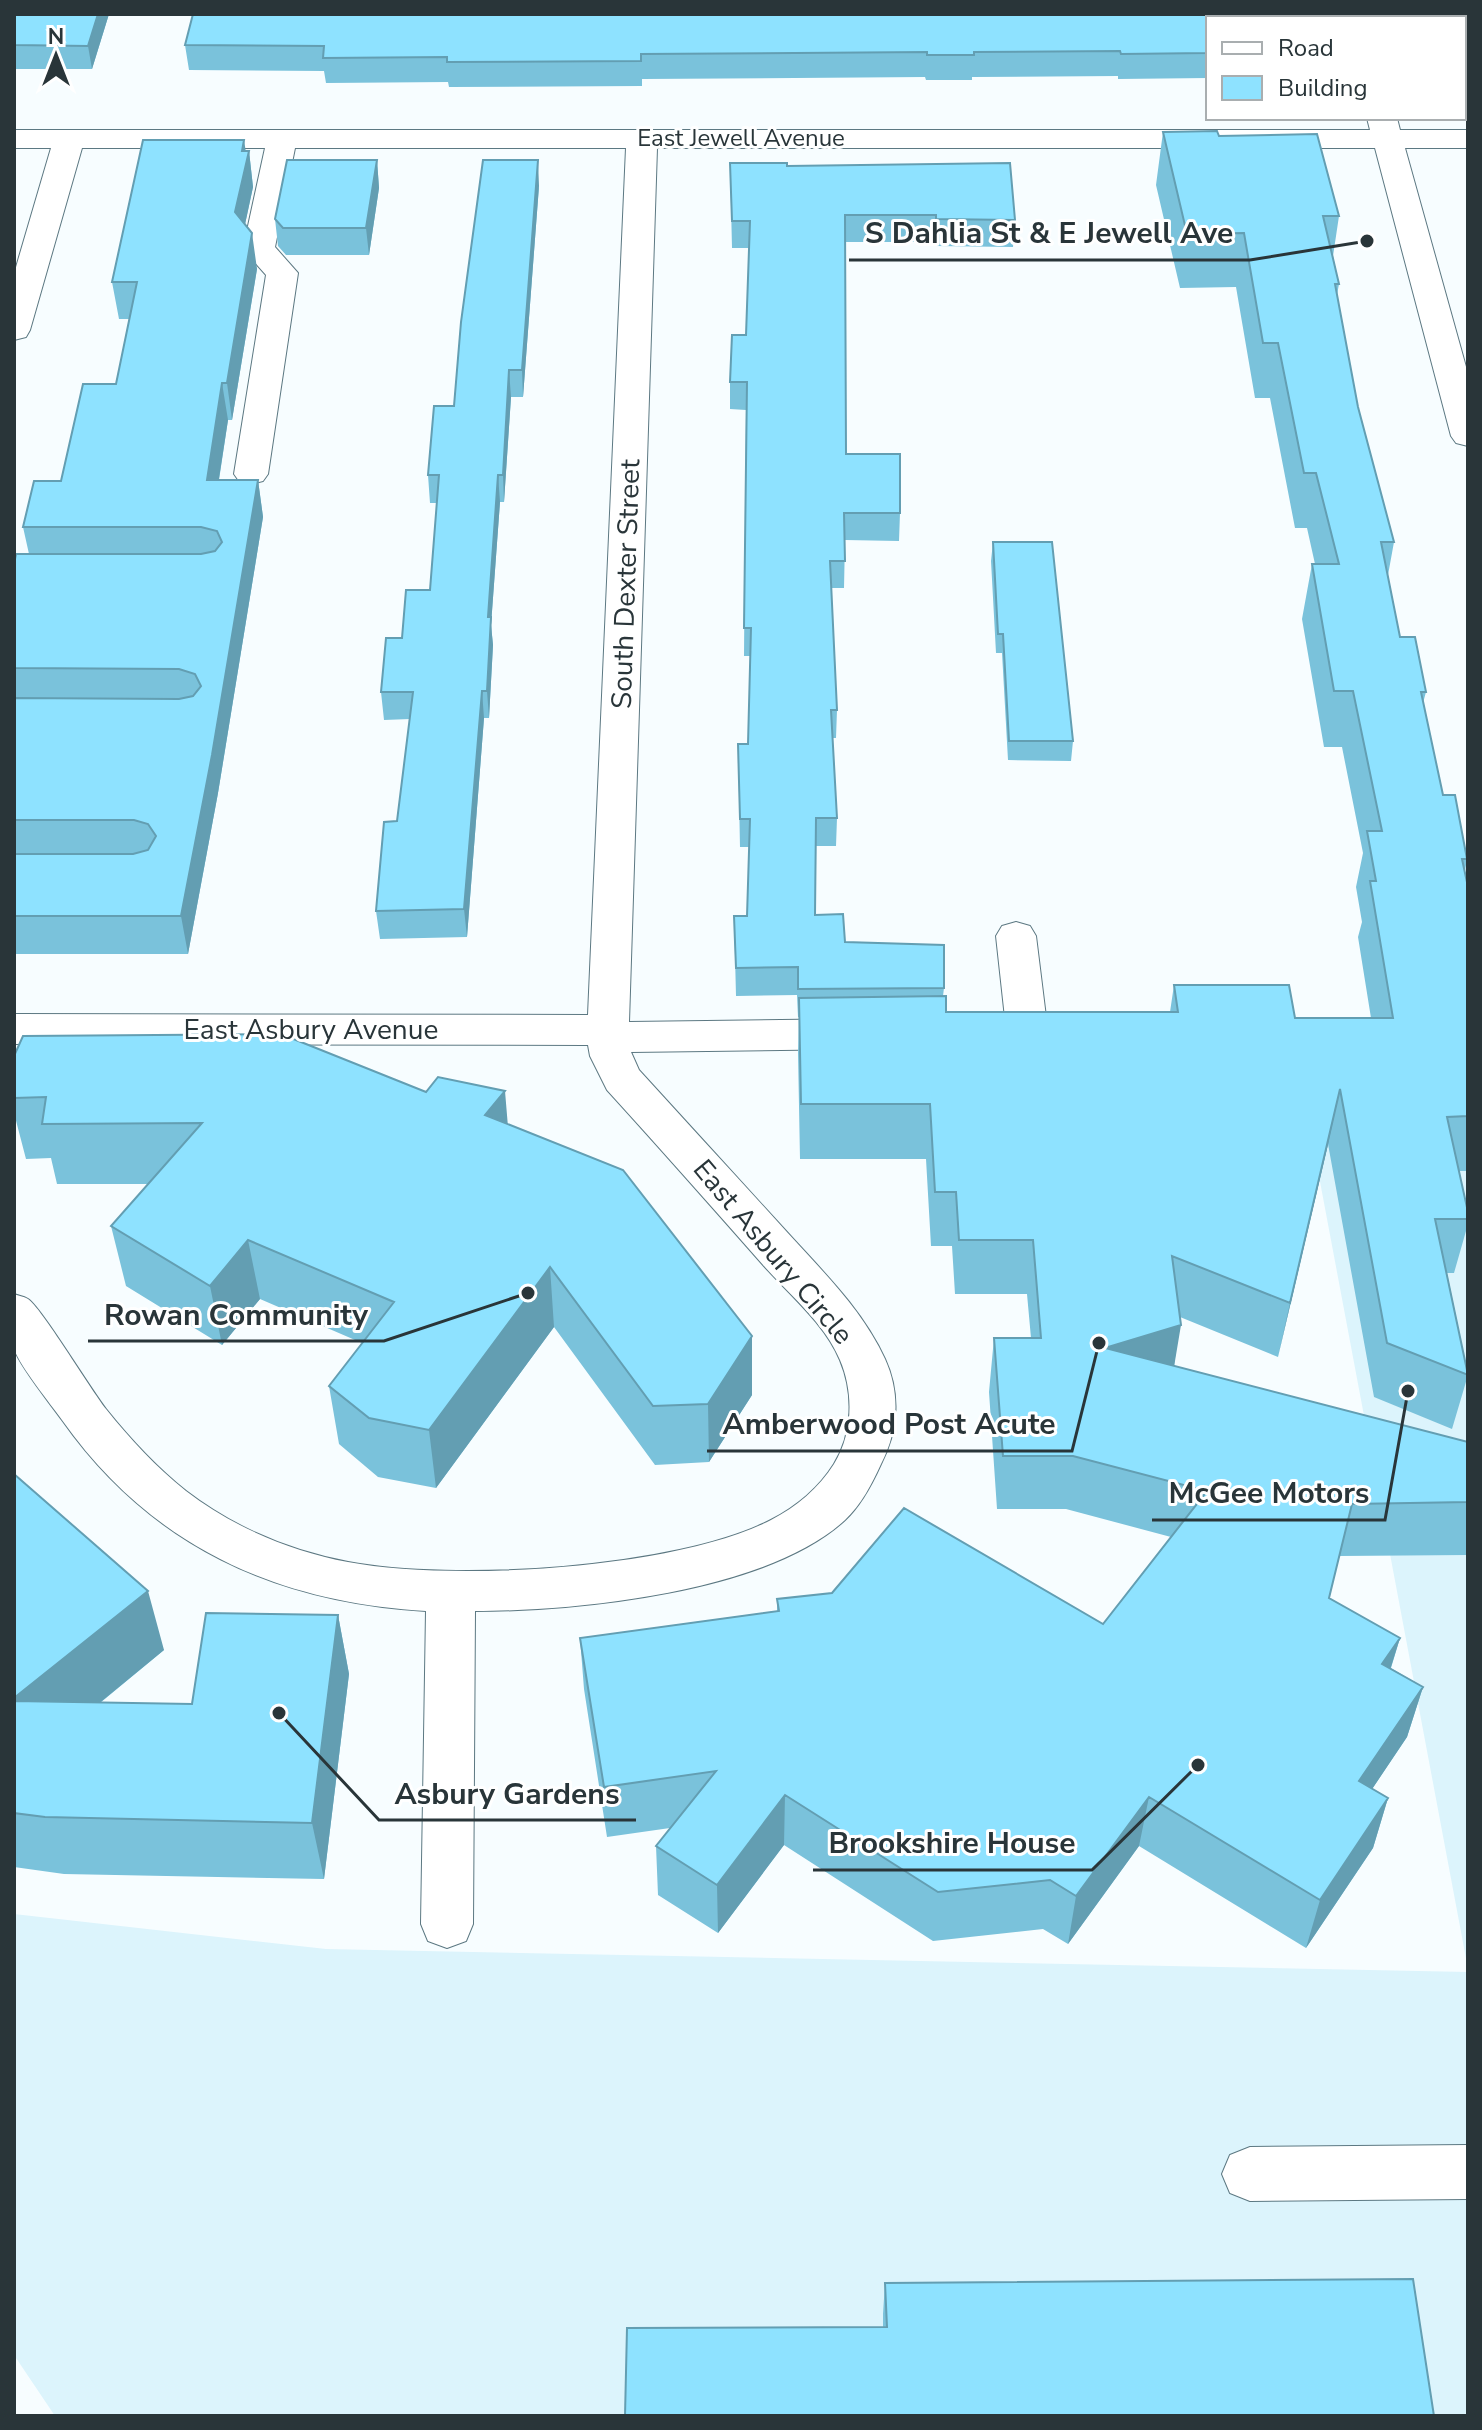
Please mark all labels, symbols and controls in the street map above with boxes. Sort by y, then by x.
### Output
north arrow [16,16,96,96]
legend [1206,16,1466,120]
text: N [48,22,64,52]
text: Road [1278,32,1334,64]
text: Building [1278,72,1368,104]
street label: East Jewell Avenue [637,122,845,154]
callout: S Dahlia St & E Jewell Ave [849,206,1250,260]
text: S Dahlia St & E Jewell Ave [865,213,1233,254]
street label: South Dexter Street [603,458,649,710]
street label: East Asbury Avenue [184,1011,438,1049]
street label: East Asbury Circle [684,1151,862,1353]
callout: Rowan Community [88,1287,384,1341]
text: Rowan Community [104,1295,368,1336]
callout: Amberwood Post Acute [707,1397,1072,1451]
text: Amberwood Post Acute [722,1404,1056,1445]
callout: McGee Motors [1152,1466,1385,1520]
text: McGee Motors [1169,1473,1369,1514]
callout: Asbury Gardens [379,1766,636,1820]
text: Asbury Gardens [394,1774,620,1815]
callout: Brookshire House [813,1816,1092,1870]
text: Brookshire House [828,1823,1076,1864]

